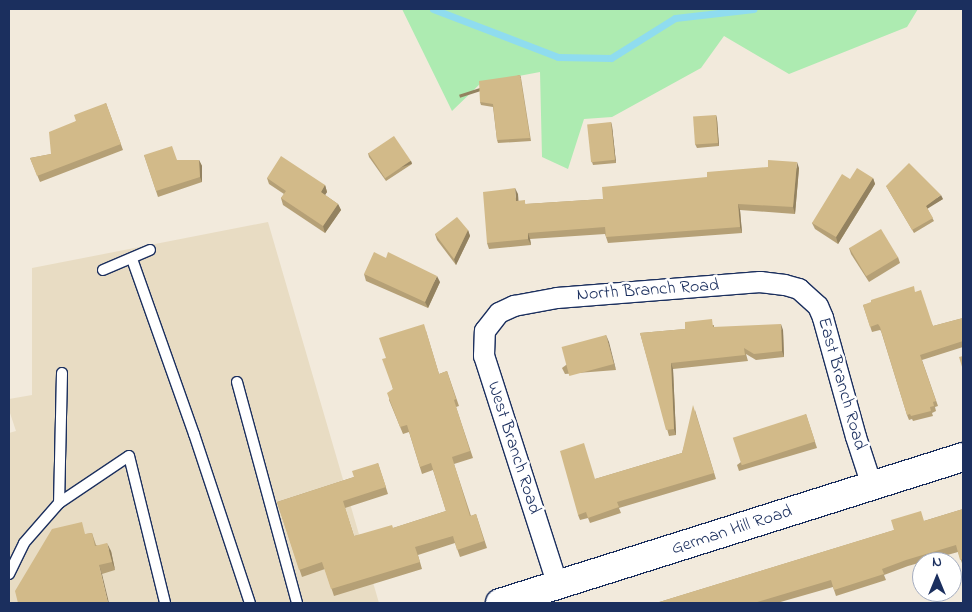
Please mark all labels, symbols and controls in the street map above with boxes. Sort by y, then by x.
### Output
street label: North Branch Road [576,275,720,307]
street label: East Branch Road [812,315,870,453]
street label: West Branch Road [481,379,545,517]
street label: German Hill Road [669,501,795,561]
north arrow [912,552,962,602]
text: N [932,552,942,573]

